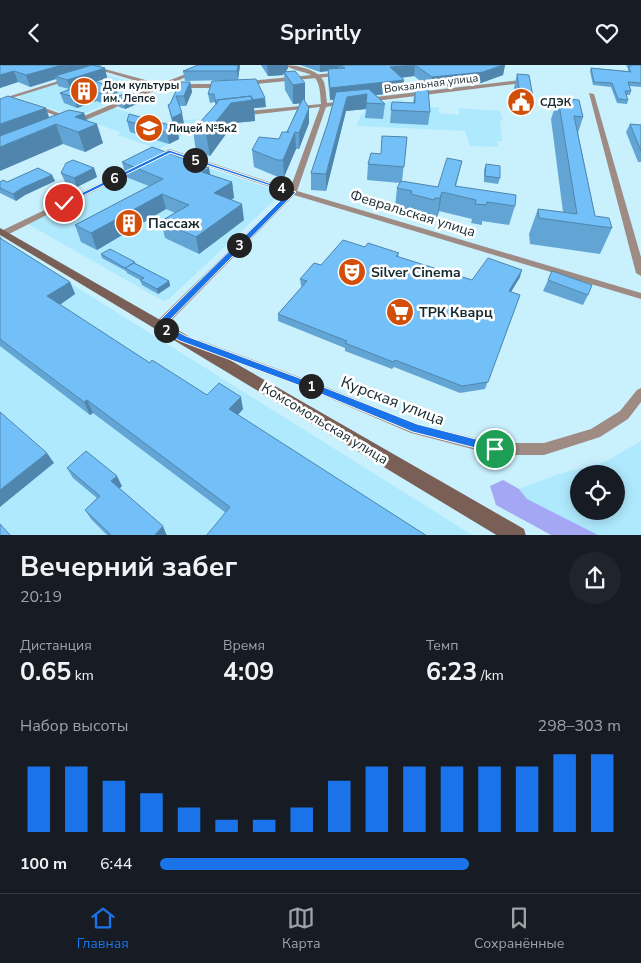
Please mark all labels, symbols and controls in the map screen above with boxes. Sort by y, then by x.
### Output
text: Sprintly [280,18,361,48]
icon: back [20,19,48,47]
icon: heart [593,19,621,47]
street label: Вокзальная улица [383,70,479,97]
building icon: Дом культуры им. Лепсе [69,76,99,106]
place label: Дом культуры им. Лепсе [103,78,179,106]
public building icon: СДЭК [506,87,536,117]
place label: СДЭК [540,95,572,110]
school or university icon: Лицей №5к2 [134,113,164,143]
place label: Лицей №5к2 [168,121,237,136]
pin: 5 [182,147,208,173]
text: 5 [191,151,200,170]
pin: 6 [102,165,126,191]
text: 6 [110,169,119,188]
pin: 4 [268,175,294,201]
text: 4 [277,179,286,198]
pin [43,182,85,224]
street label: Февральская улица [348,185,478,242]
icon: check [50,189,78,217]
building icon: Пассаж [114,208,144,238]
place label: Пассаж [148,214,200,233]
pin: 3 [226,233,252,257]
text: 3 [235,236,244,255]
theatre icon: Silver Cinema [337,257,367,287]
place label: Silver Cinema [371,263,461,282]
supermarket icon: ТРК Кварц [385,297,415,327]
place label: ТРК Кварц [419,303,493,322]
pin: 2 [154,317,178,343]
text: 2 [162,321,171,340]
street label: Курская улица [337,371,448,431]
pin: 1 [298,373,324,399]
text: 1 [307,377,316,396]
street label: Комсомольская улица [258,378,392,469]
pin [474,428,516,470]
icon: arrive [481,435,509,463]
map controls [570,465,625,520]
button: locate [570,465,625,520]
text: Вечерний забег [20,548,237,586]
button: share [569,552,621,604]
text: 20:19 [20,586,62,608]
text: Дистанция [20,636,92,655]
text: Время [223,636,265,655]
text: Темп [426,636,458,655]
text: 0.65 [20,655,71,689]
text: 4:09 [223,655,274,689]
text: 6:23 [426,655,477,689]
text: km [71,666,94,685]
text: /km [477,666,504,685]
text: Набор высоты [20,715,128,737]
text: 298–303 m [538,715,621,737]
text: 100 m [20,853,67,875]
text: 6:44 [100,853,132,875]
tab: Главная [77,904,129,953]
tab: Карта [282,904,321,953]
tab: Сохранённые [474,904,564,953]

